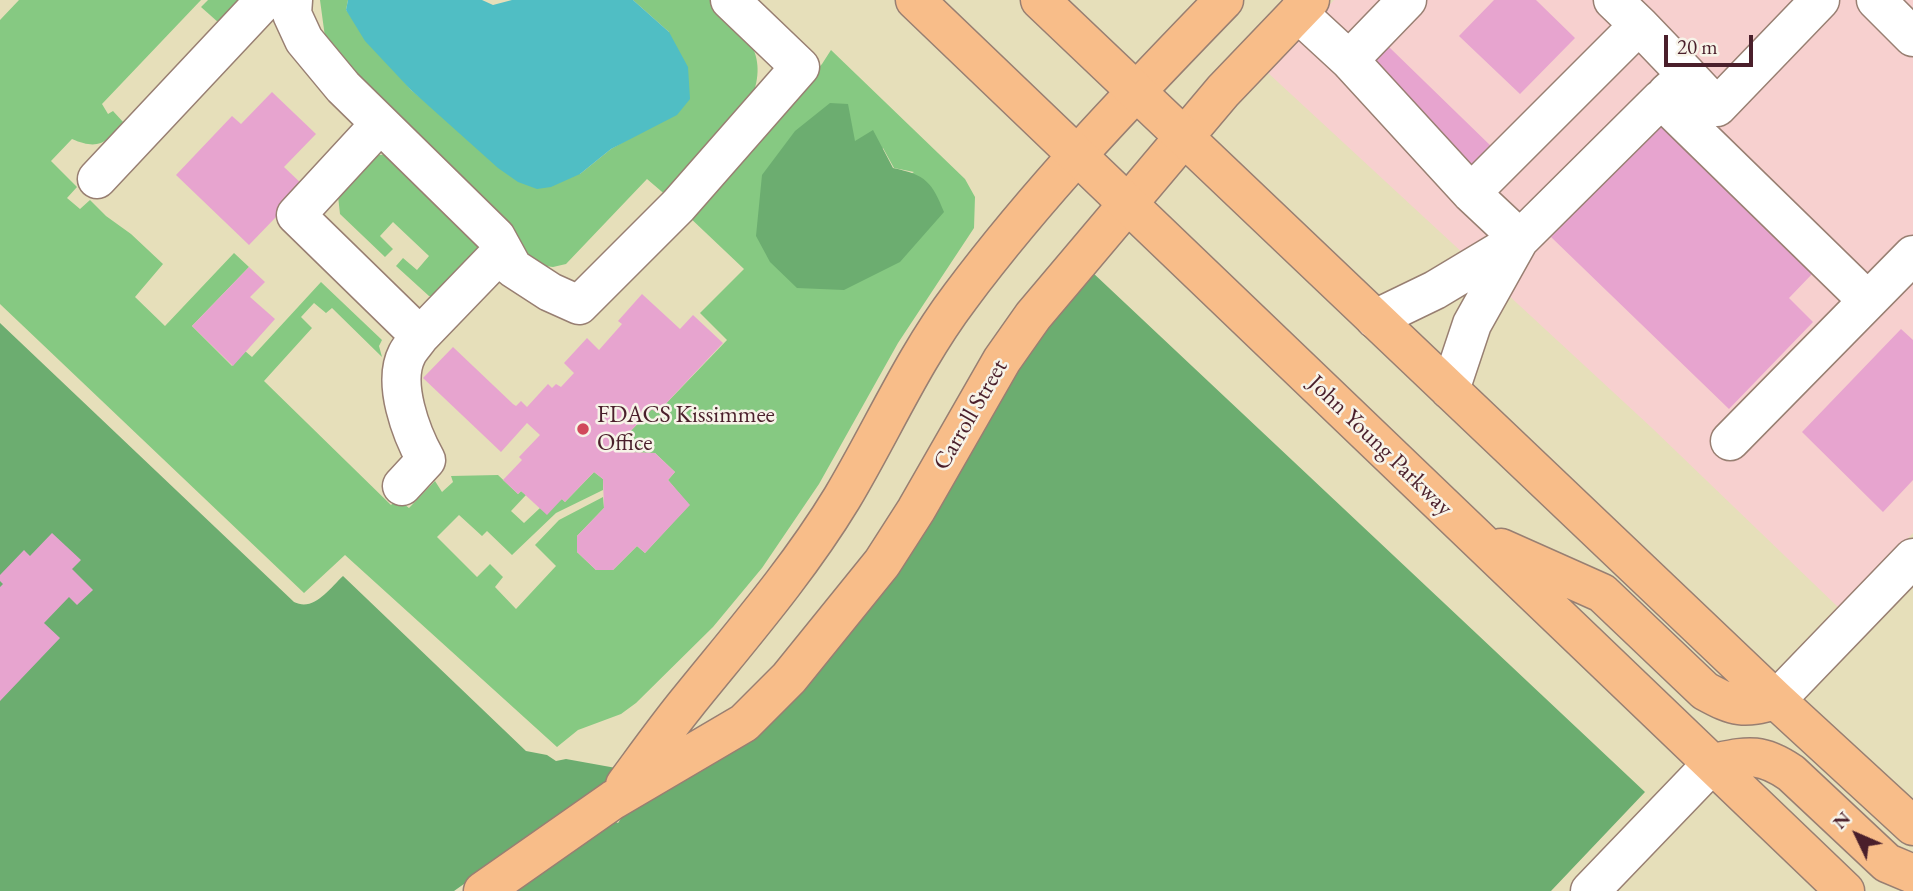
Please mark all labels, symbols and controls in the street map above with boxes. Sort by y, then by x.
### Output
scale bar [1668,21,1757,65]
text: 20 m [1677,33,1718,60]
street label: Carroll Street [928,354,1014,476]
street label: John Young Parkway [1302,370,1458,522]
place label: FDACS Kissimmee Office [597,401,775,457]
marker: FDACS Kissimmee Office [575,421,591,437]
north arrow [1822,800,1892,870]
text: N [1827,806,1856,834]

